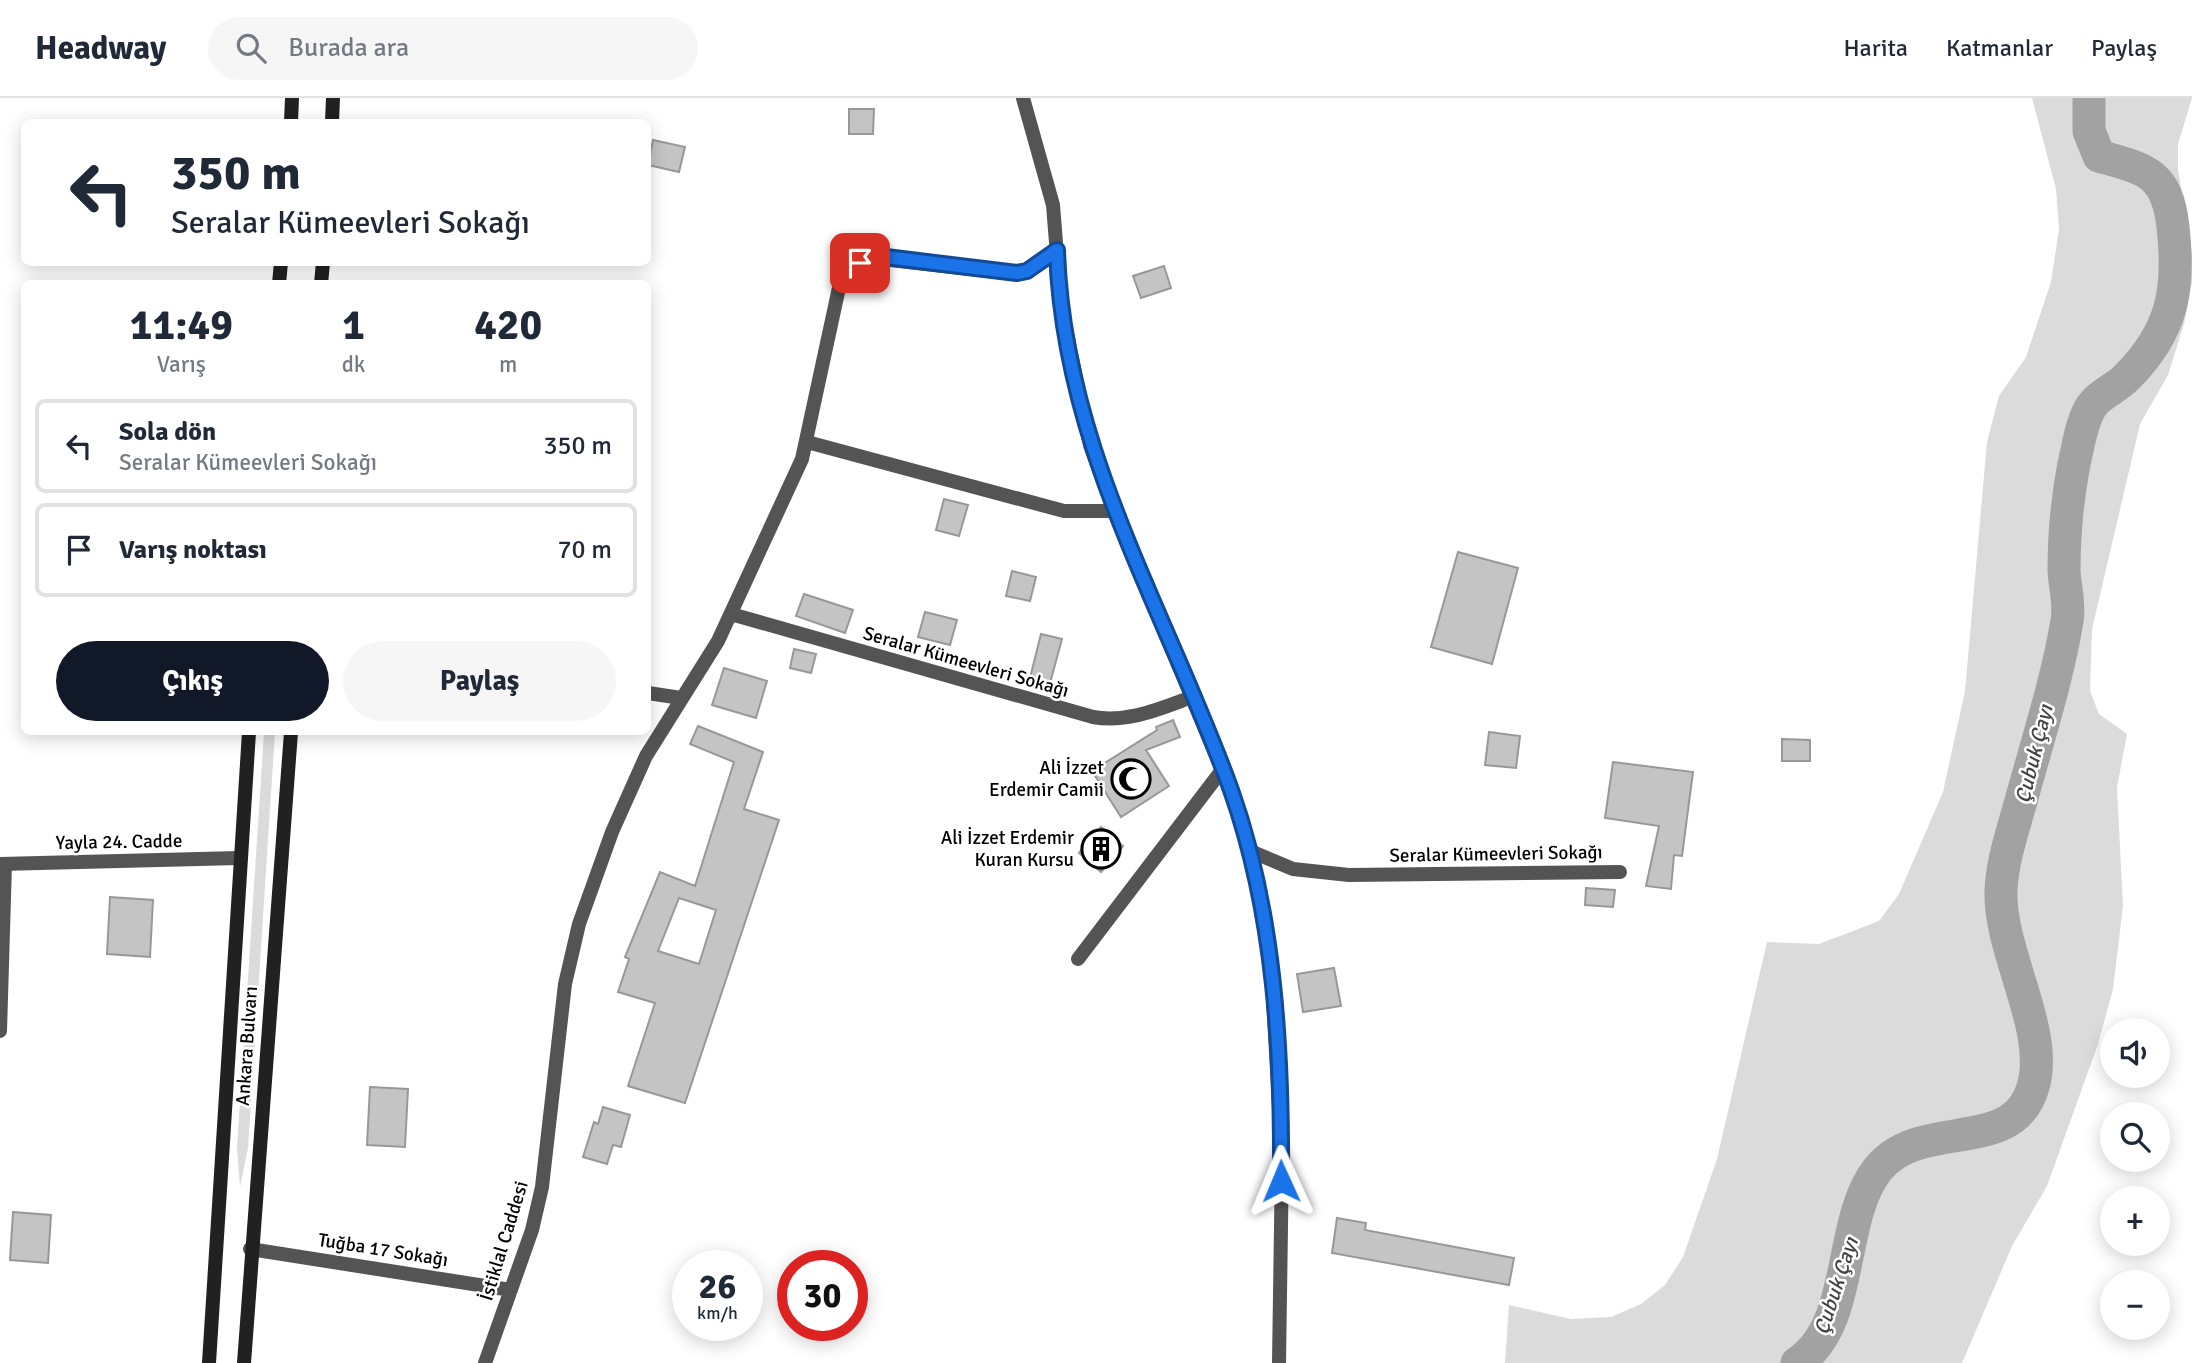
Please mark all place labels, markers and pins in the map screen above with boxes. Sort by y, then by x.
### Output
pin [830,233,890,293]
place label: Ali İzzet Erdemir Camii [989,756,1104,802]
mosque icon: Ali İzzet Erdemir Camii [1110,758,1152,800]
place label: Ali İzzet Erdemir Kuran Kursu [941,826,1074,872]
building icon: Ali İzzet Erdemir Kuran Kursu [1080,828,1122,870]

